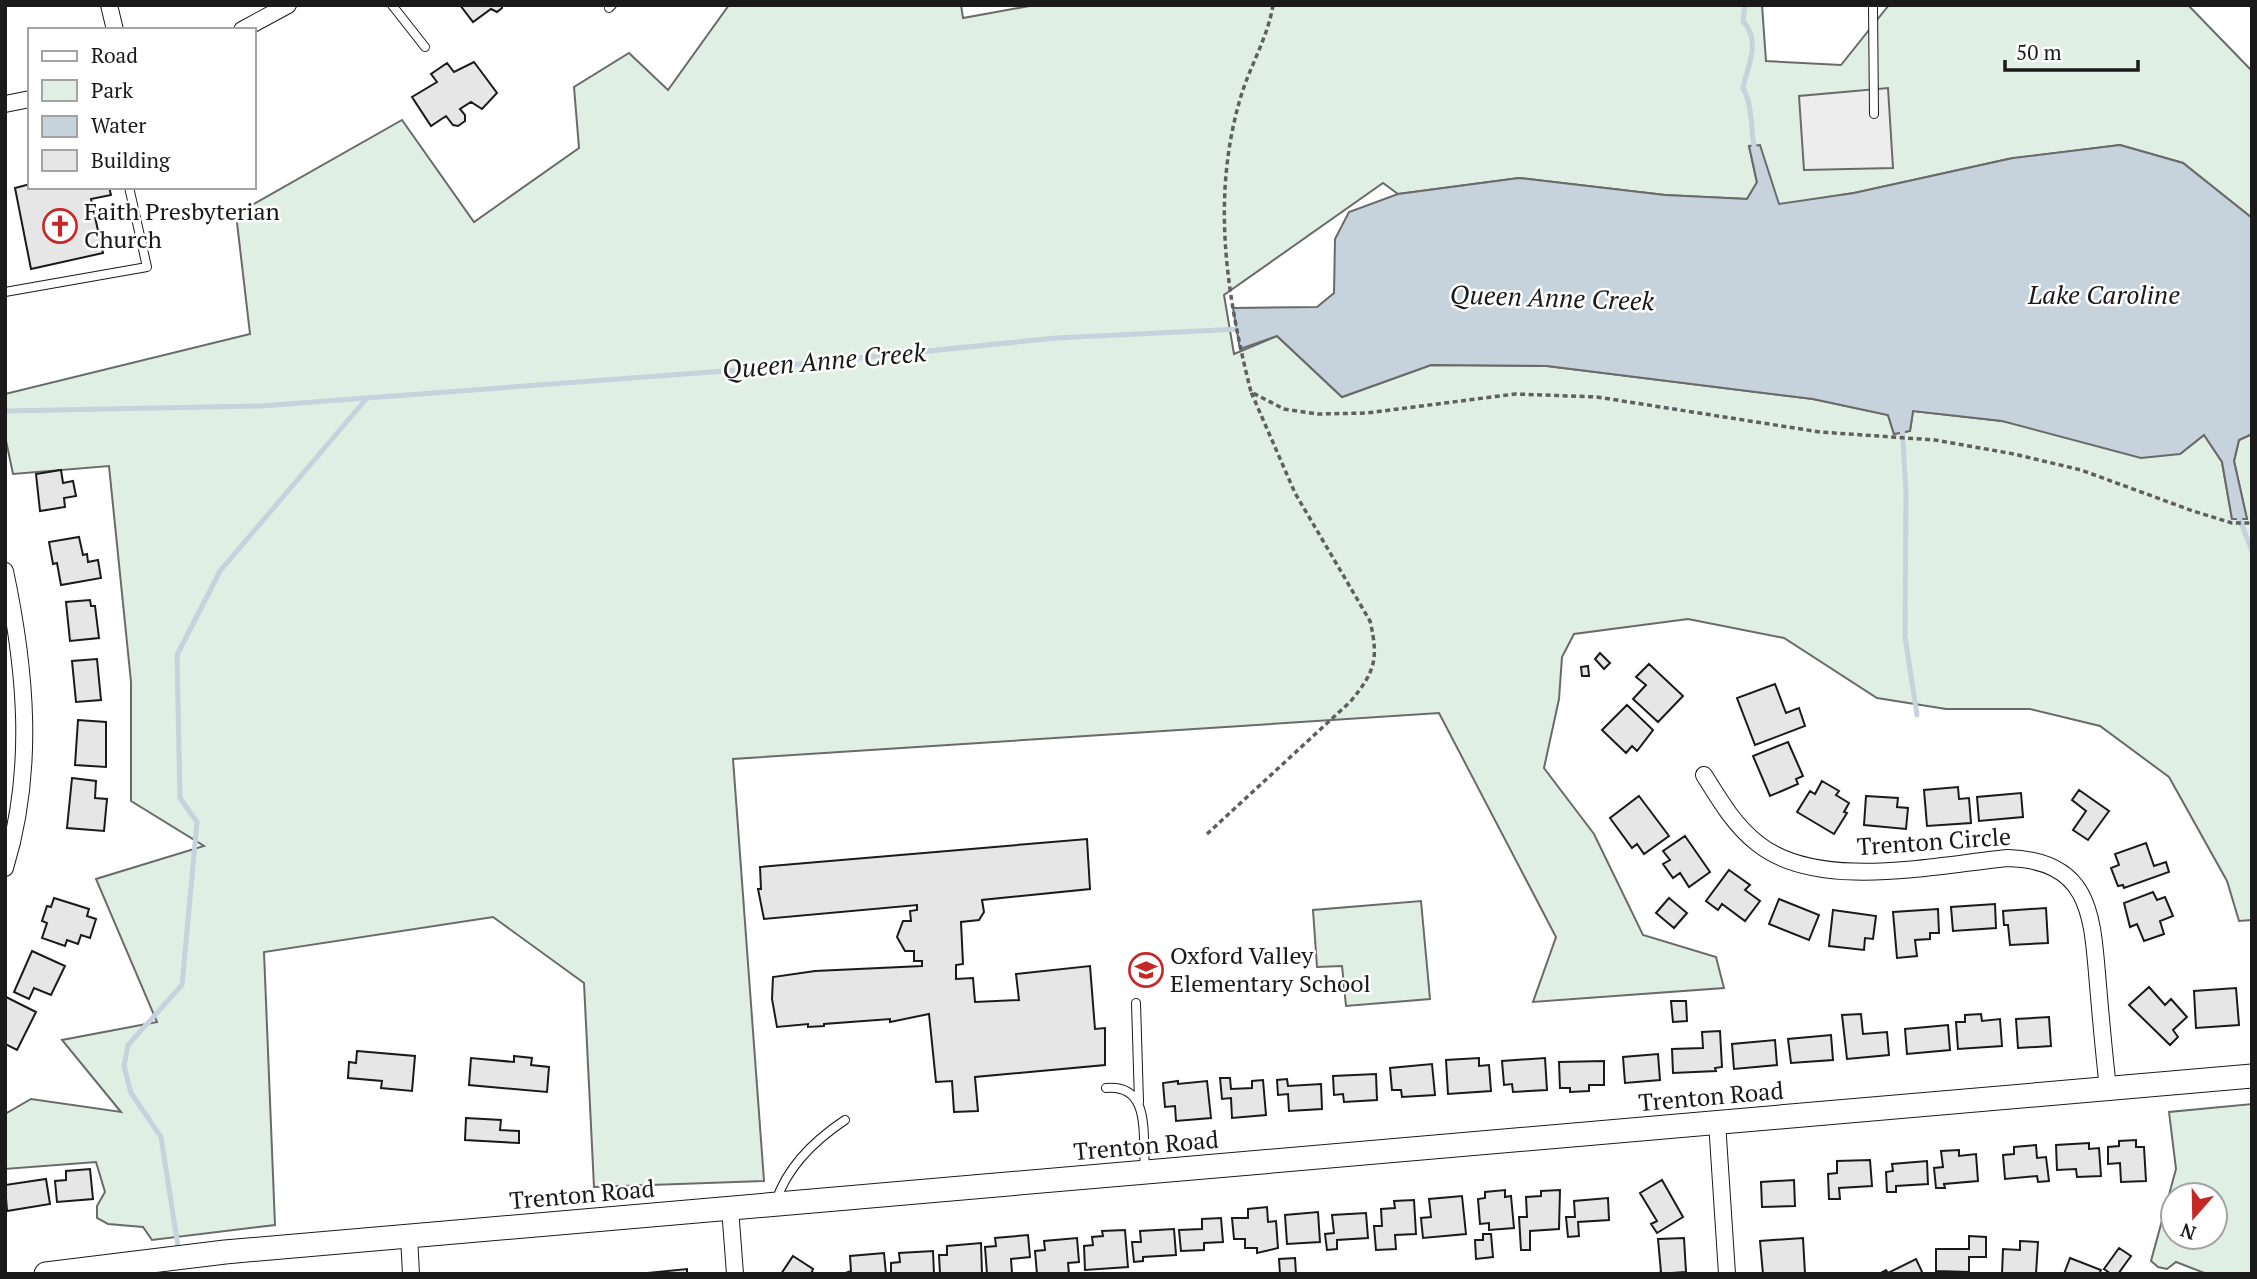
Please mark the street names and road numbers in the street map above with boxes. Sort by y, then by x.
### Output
street label: Trenton Circle [1856,820,2012,862]
street label: Trenton Road [1637,1074,1785,1118]
street label: Trenton Road [1072,1123,1220,1167]
street label: Trenton Road [508,1172,656,1216]

